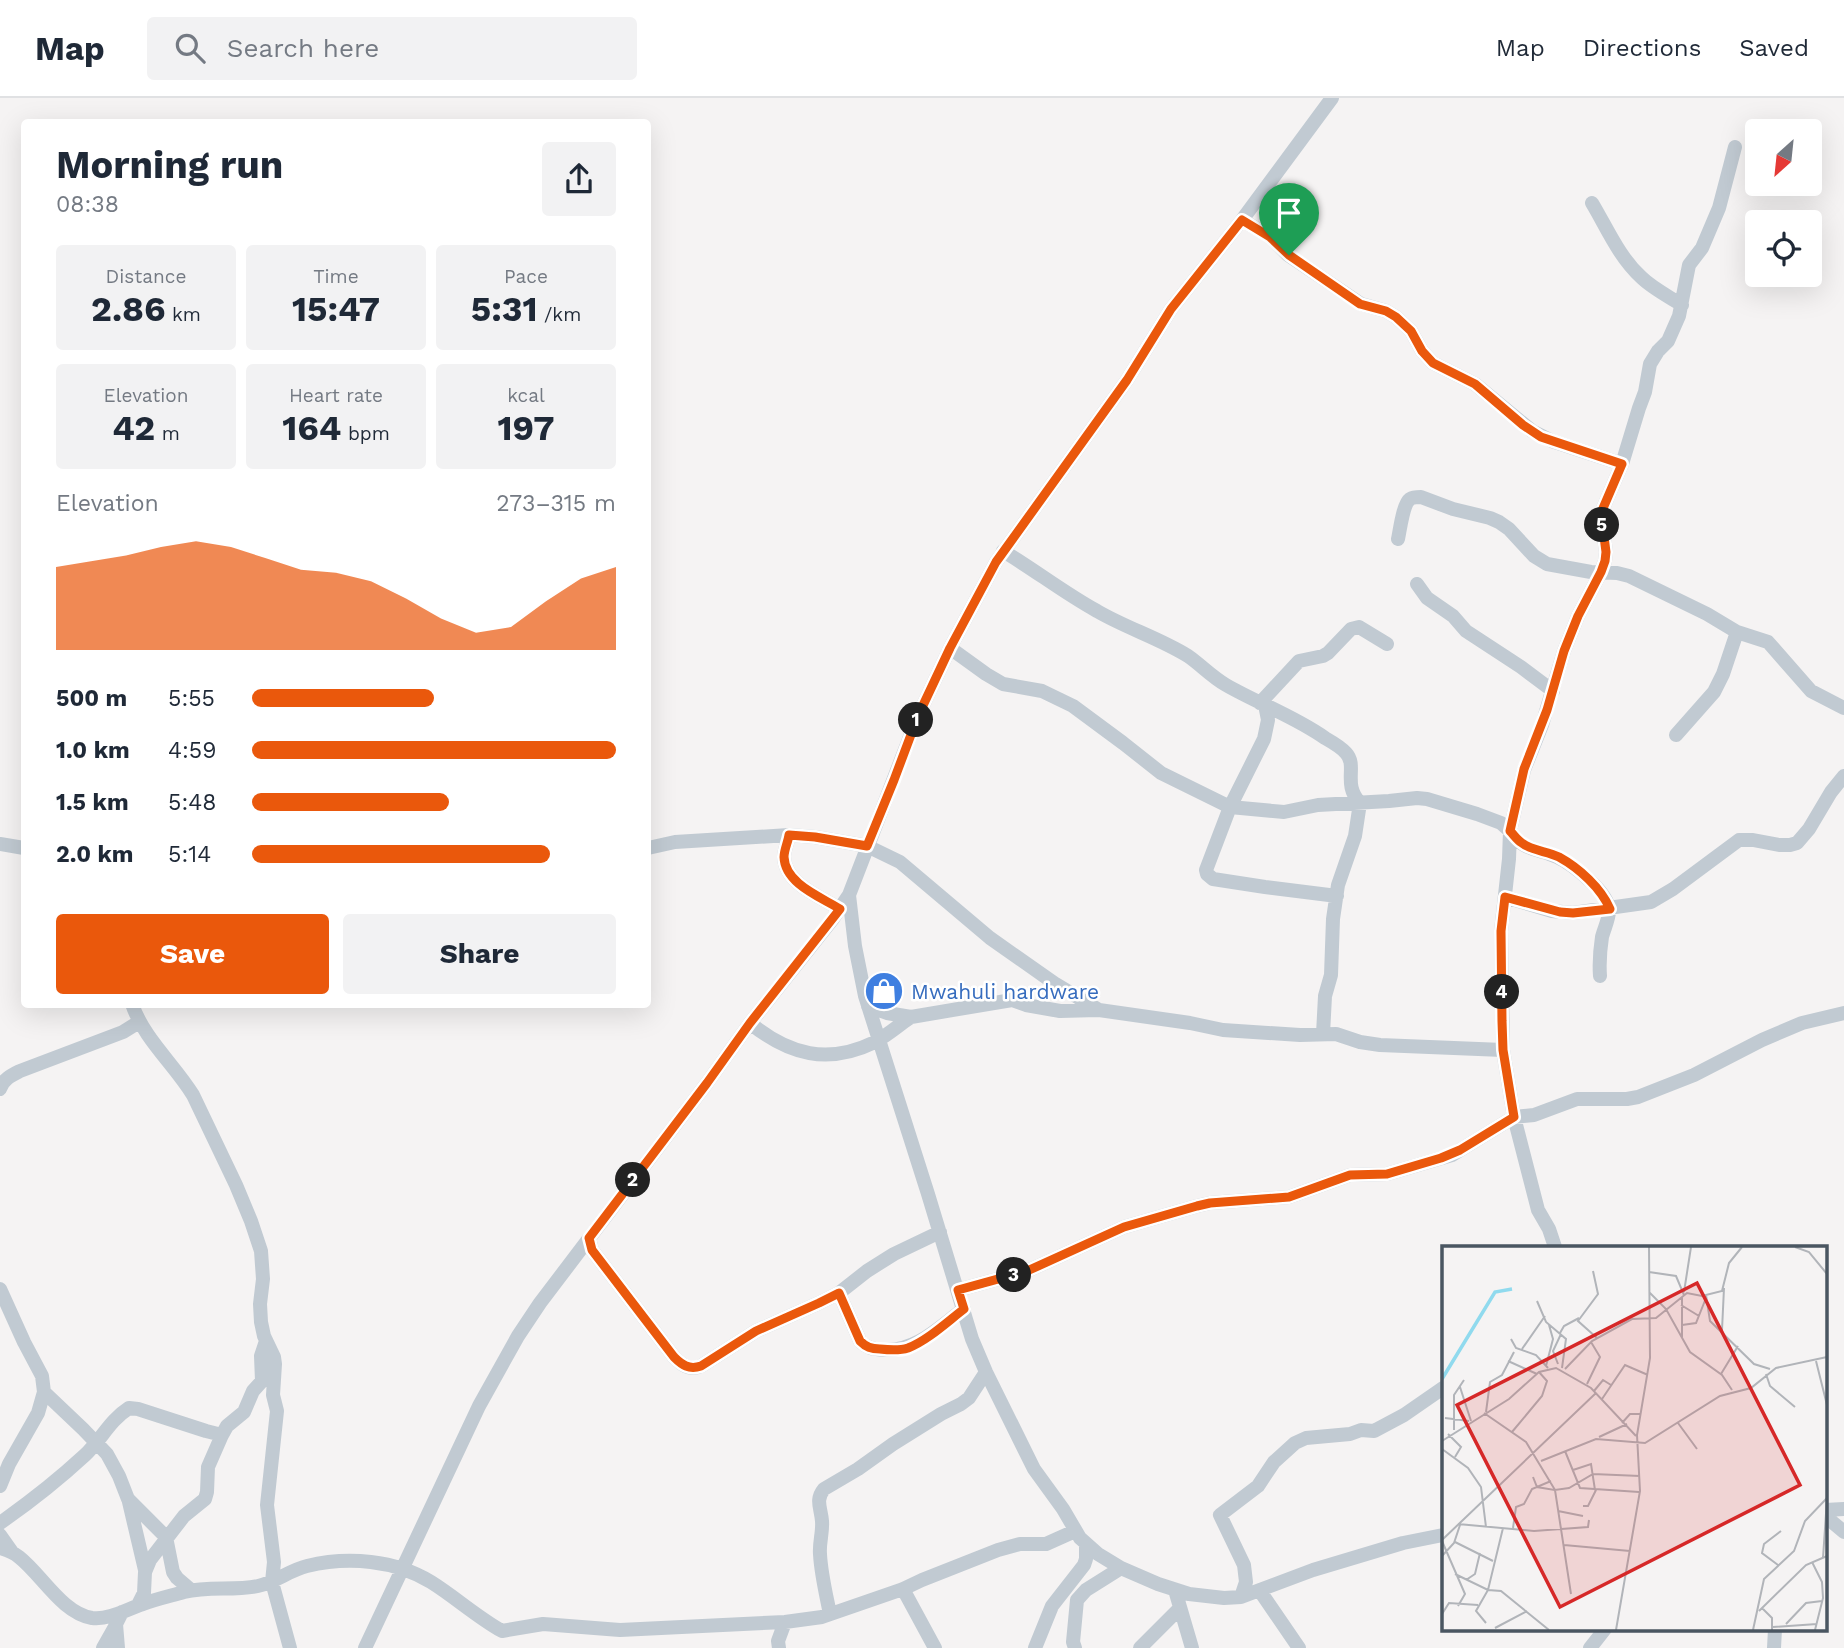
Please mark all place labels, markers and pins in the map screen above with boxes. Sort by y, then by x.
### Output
pin [1259,183,1319,255]
pin: 5 [1584,508,1620,542]
pin: 1 [898,702,934,738]
shop icon: Mwahuli hardware [863,970,905,1012]
pin: 4 [1484,974,1520,1010]
place label: Mwahuli hardware [911,979,1099,1004]
pin: 2 [616,1162,650,1198]
pin: 3 [996,1258,1032,1292]

